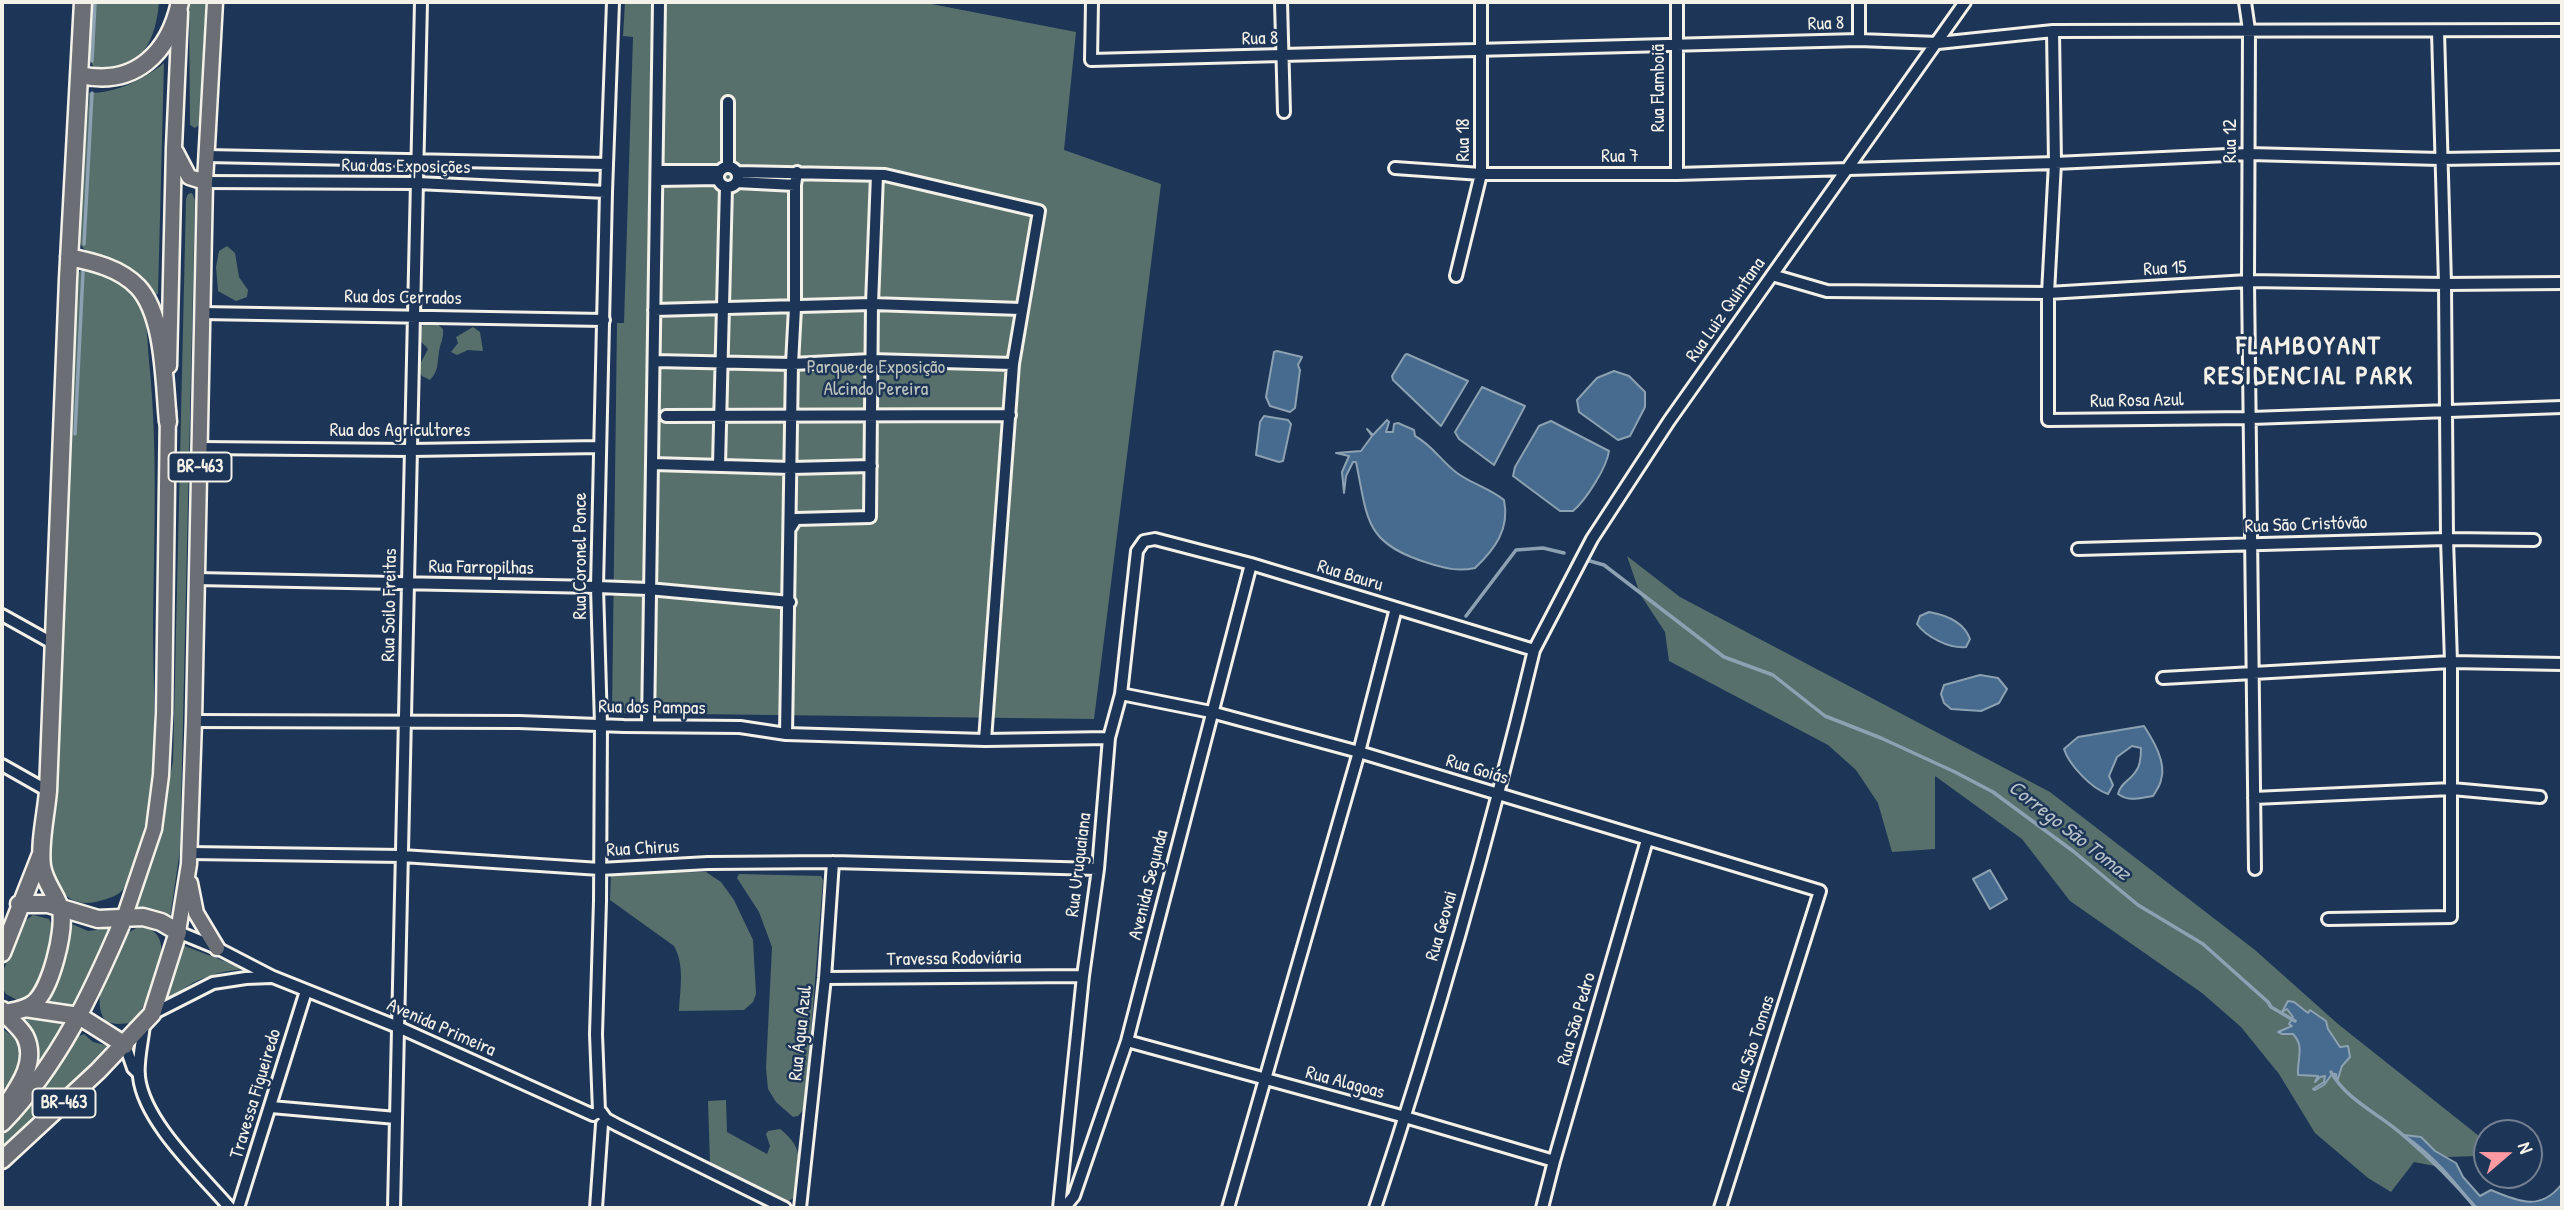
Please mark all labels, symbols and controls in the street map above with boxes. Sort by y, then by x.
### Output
street label: Rua 8 [1807,12,1845,36]
street label: Rua 8 [1242,27,1278,51]
street label: Rua Flamboiã [1648,44,1670,132]
street label: Rua 18 [1453,118,1475,162]
street label: Rua 12 [2220,119,2242,163]
street label: Rua 7 [1601,146,1639,168]
street label: Rua das Exposições [341,154,471,180]
street label: Rua Luiz Quintana [1682,253,1770,367]
street label: Rua 15 [2143,256,2187,282]
street label: Rua dos Cerrados [344,286,462,310]
district label: FLAMBOYANT RESIDENCIAL PARK [2206,331,2412,392]
park label: Parque de Exposição Alcindo Pereira [807,357,945,401]
street label: Rua Rosa Azul [2090,389,2184,413]
street label: Rua dos Agricultores [330,420,470,442]
road number: BR-463 [168,452,232,481]
street label: Rua Coronel Ponce [570,493,592,619]
street label: Rua São Cristóvão [2244,511,2368,539]
street label: Rua Soilo Freitas [378,548,402,662]
street label: Rua Bauru [1314,555,1386,597]
street label: Rua Farropilhas [428,556,534,580]
street label: Rua dos Pampas [598,696,706,720]
street label: Rua Goiás [1443,750,1511,790]
water label: Corrego São Tomaz [2003,775,2135,887]
street label: Rua Uruguaiana [1061,812,1097,918]
street label: Avenida Segunda [1124,828,1174,942]
street label: Rua Chirus [606,836,680,862]
street label: Rua Geovai [1421,888,1463,964]
street label: Travessa Rodoviária [886,946,1022,972]
street label: Rua São Pedro [1553,970,1601,1068]
street label: Rua Água Azul [785,984,817,1082]
street label: Rua São Tomas [1728,993,1780,1095]
street label: Avenida Primeira [383,994,499,1062]
street label: Travessa Figueiredo [225,1026,287,1162]
street label: Rua Alagoas [1303,1062,1387,1104]
road number: BR-463 [32,1088,96,1118]
north arrow [2473,1119,2543,1189]
text: N [2512,1138,2540,1157]

